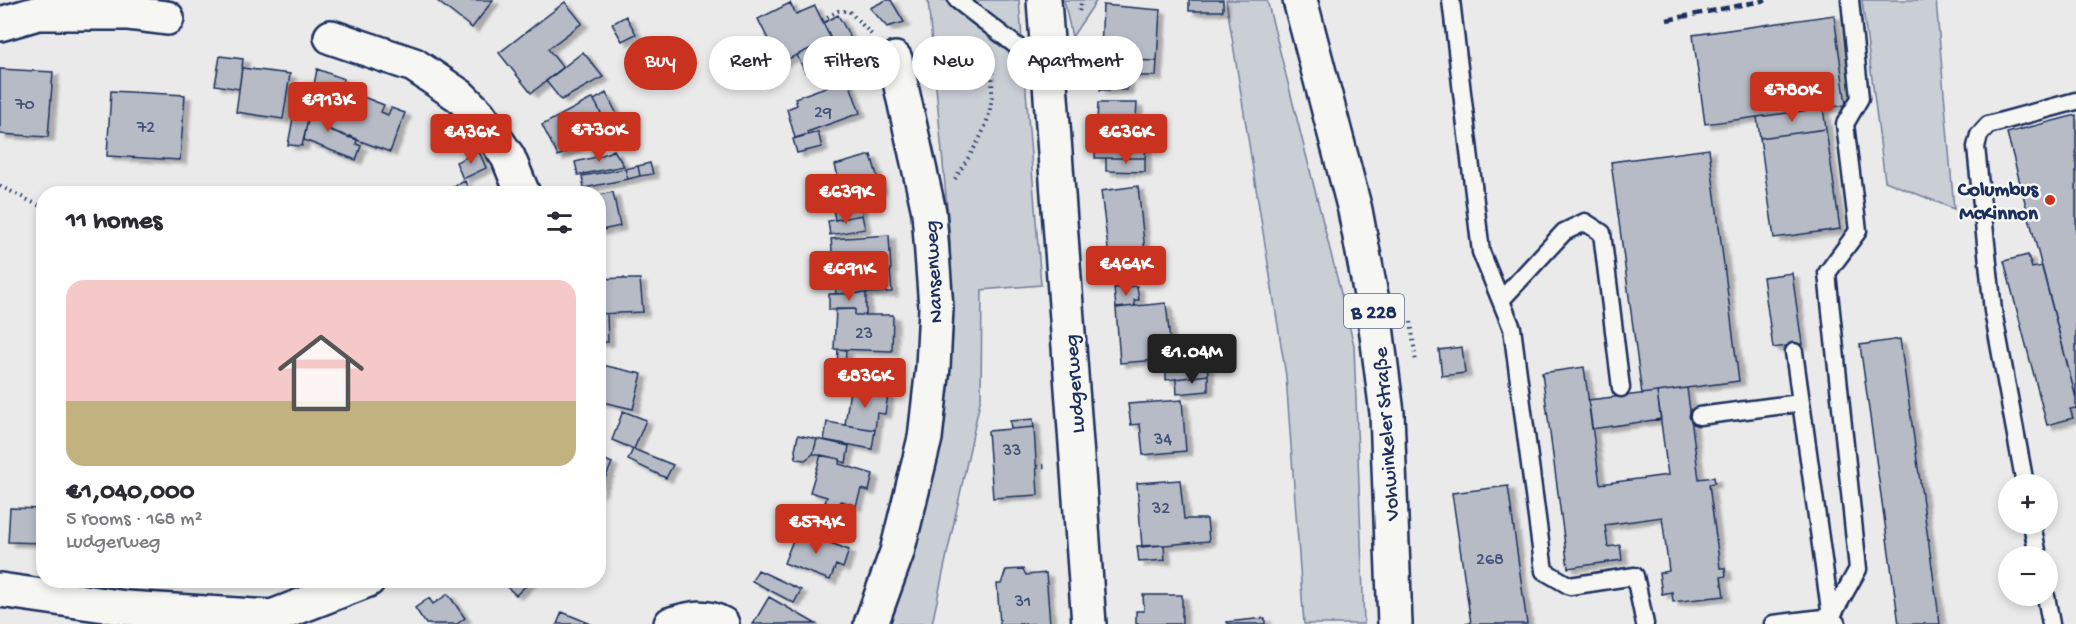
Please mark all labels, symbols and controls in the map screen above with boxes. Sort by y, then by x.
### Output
chip: Buy [624,36,697,90]
chip: Rent [709,36,791,90]
chip: Filters [803,36,900,90]
chip: New [912,36,995,90]
chip: Apartment [1007,36,1143,90]
pin: €780K [1750,72,1834,123]
text: €780K [1764,80,1820,103]
pin: €913K [286,82,370,133]
text: €913K [302,90,354,113]
house number: 70 [14,95,35,116]
house number: 29 [814,103,832,124]
pin: €730K [557,112,641,163]
pin: €436K [429,114,513,165]
pin: €636K [1084,114,1168,165]
house number: 72 [136,118,155,139]
text: €730K [571,120,627,143]
text: €436K [445,122,497,145]
text: €636K [1099,122,1153,145]
pin: €639K [804,174,888,225]
place label: Columbus McKinnon [1957,179,2039,228]
text: €639K [819,182,873,205]
marker: Columbus McKinnon [2043,193,2057,207]
icon: filters [543,206,576,239]
text: 11 homes [66,207,162,238]
street label: Nansenweg [920,220,951,324]
pin: €464K [1084,246,1168,297]
pin: €691K [807,251,891,302]
text: €464K [1100,254,1152,277]
text: €691K [823,259,875,282]
road number: B 228 [1344,294,1404,328]
icon: home [267,319,375,427]
house number: 23 [855,324,873,345]
street label: Ludgerweg [1061,333,1092,434]
pin: €1.04M [1143,334,1241,385]
text: €1.04M [1162,342,1222,365]
street label: Vohwinkeler Straße [1370,345,1407,522]
pin: €836K [823,358,907,409]
text: €836K [838,366,892,389]
house number: 34 [1153,430,1172,451]
house number: 33 [1002,441,1021,462]
map controls [1998,474,2058,606]
button: + [1998,474,2058,534]
text: €1,040,000 [66,478,194,509]
house number: 32 [1151,499,1170,520]
pin: €574K [774,504,858,555]
text: 5 rooms · 168 m² [66,509,202,532]
text: €574K [789,512,843,535]
text: Ludgerweg [66,532,160,555]
button: − [1998,546,2058,606]
house number: 268 [1476,550,1504,571]
house number: 31 [1014,592,1031,613]

